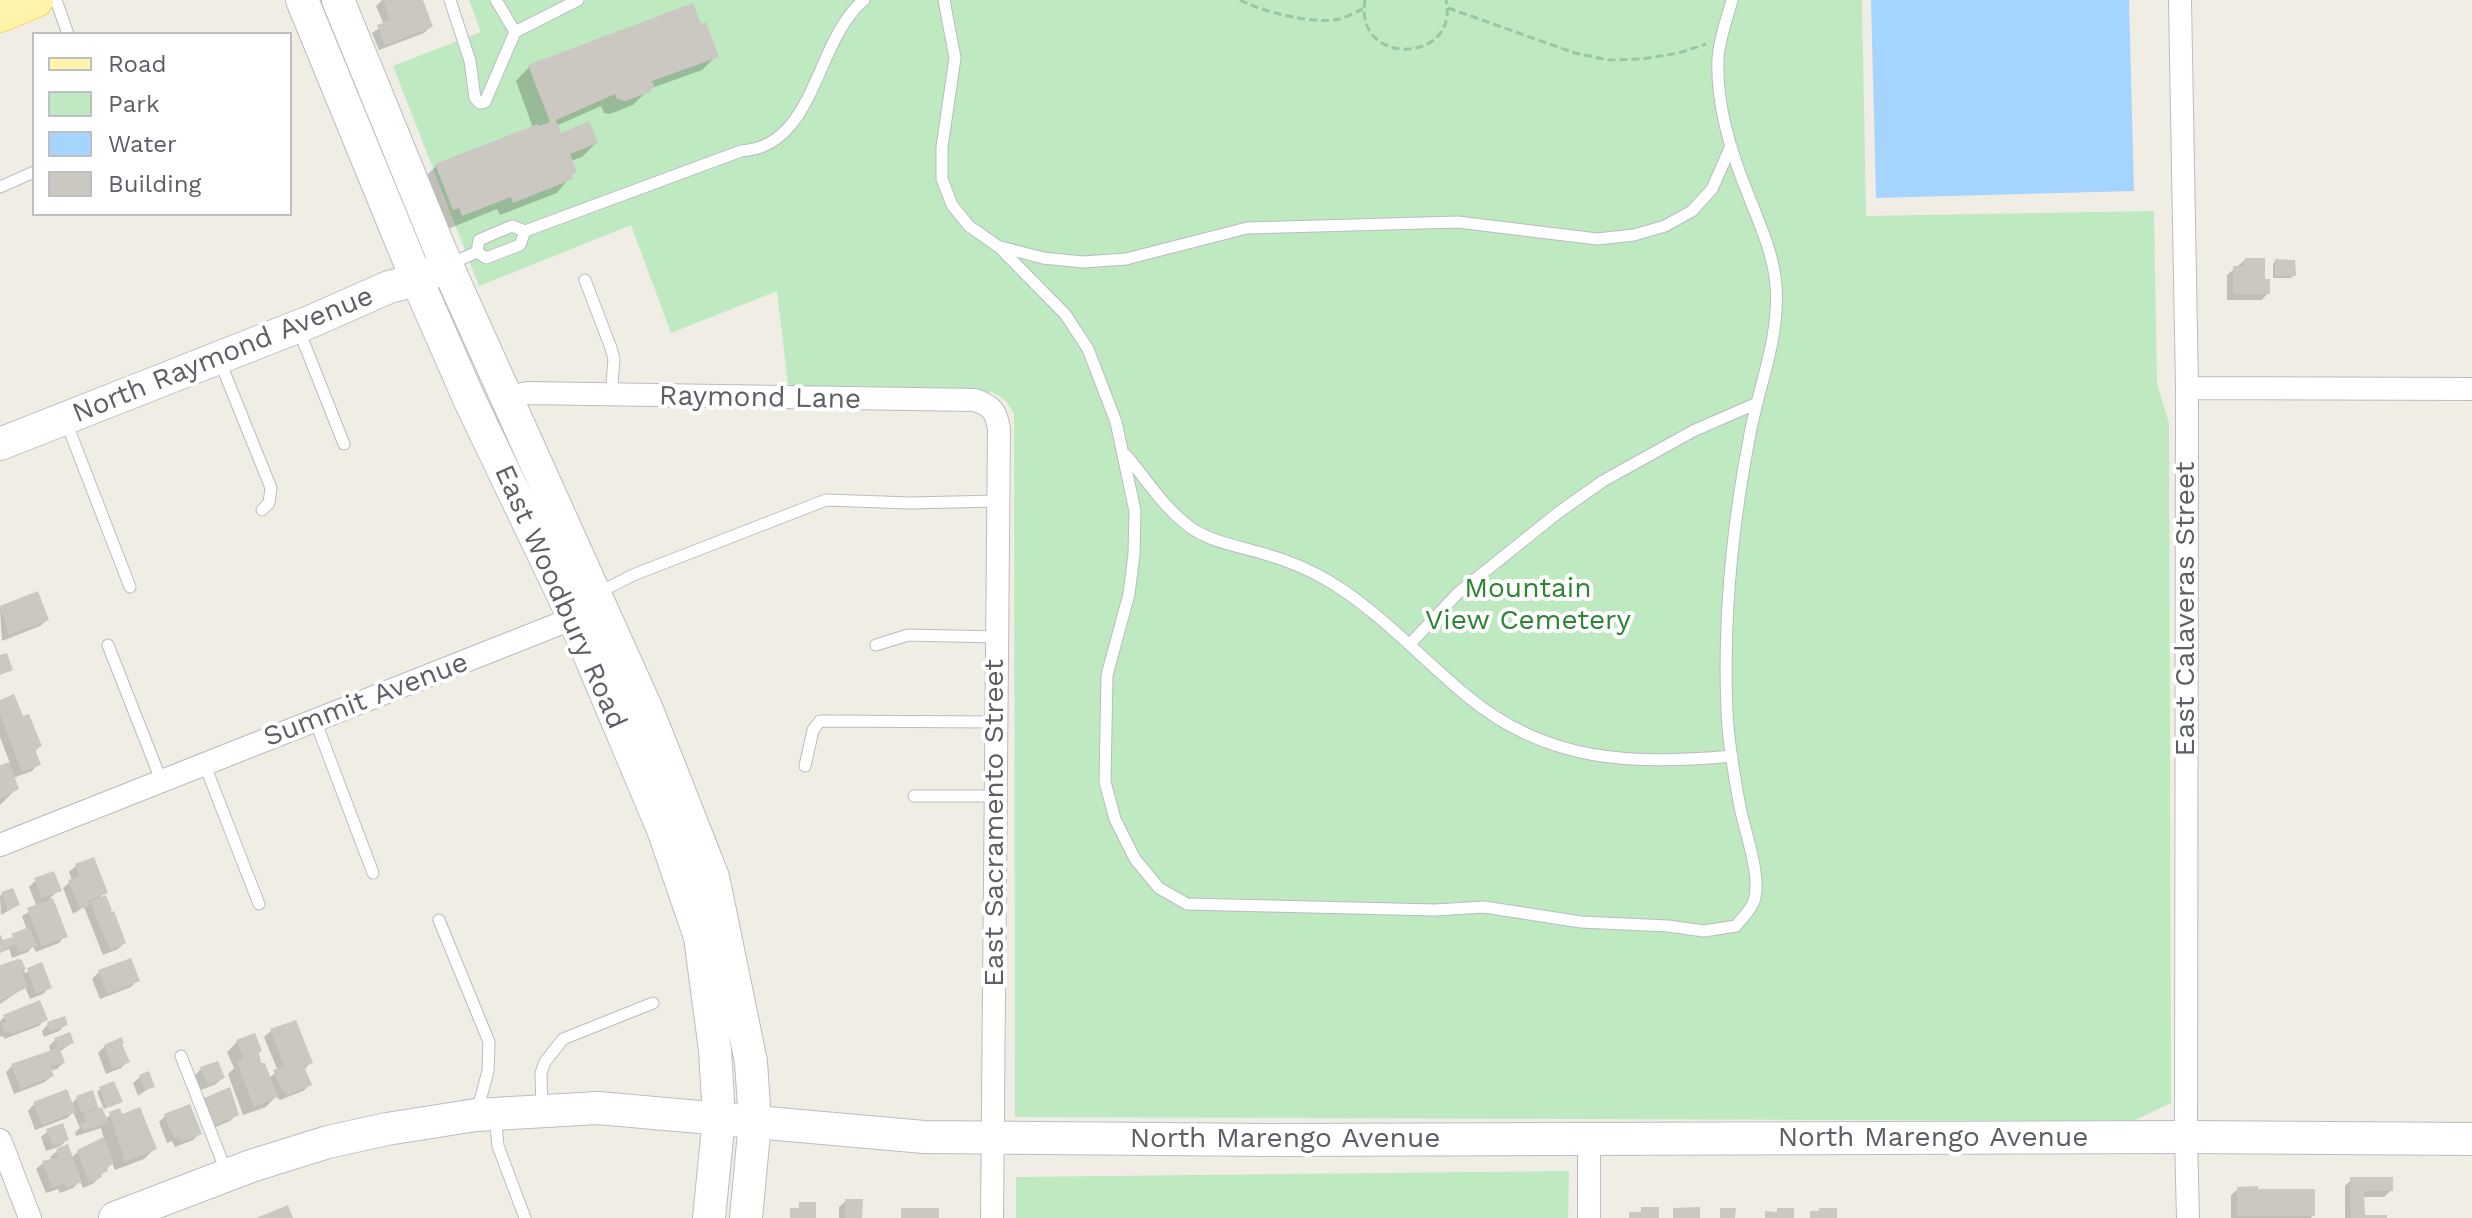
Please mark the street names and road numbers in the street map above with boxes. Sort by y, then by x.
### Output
street label: North Raymond Avenue [68,279,378,431]
street label: Raymond Lane [659,379,861,417]
street label: East Woodbury Road [487,460,633,734]
street label: East Calaveras Street [2169,462,2203,756]
street label: Summit Avenue [259,646,473,754]
street label: East Sacramento Street [978,659,1012,987]
street label: North Marengo Avenue [1778,1121,2088,1155]
street label: North Marengo Avenue [1130,1122,1440,1156]

